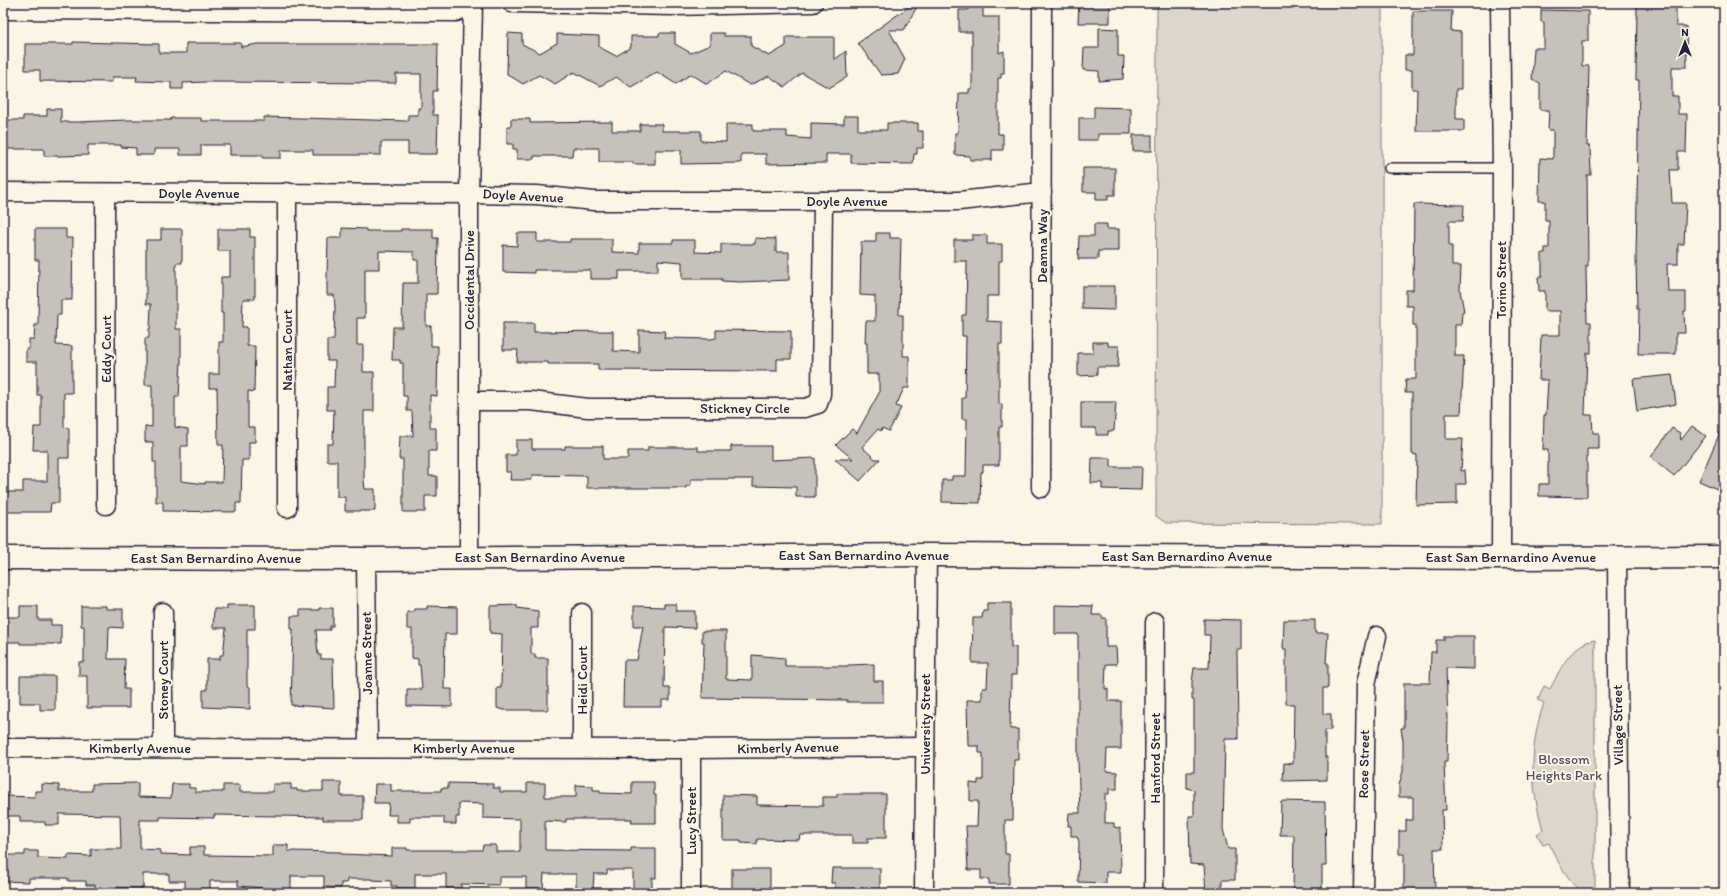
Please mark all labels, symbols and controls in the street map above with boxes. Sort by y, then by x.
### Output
north arrow [1665,22,1705,62]
text: N [1681,26,1689,39]
street label: Doyle Avenue [158,185,240,202]
street label: Doyle Avenue [482,185,564,207]
street label: Doyle Avenue [806,193,888,210]
street label: Deanna Way [1034,209,1051,283]
street label: Occidental Drive [461,230,478,330]
street label: Torino Street [1493,241,1510,319]
street label: Nathan Court [279,309,296,391]
street label: Eddy Court [98,315,115,383]
street label: Stickney Circle [700,400,790,417]
street label: East San Bernardino Avenue [779,547,949,564]
street label: East San Bernardino Avenue [1102,548,1272,565]
street label: East San Bernardino Avenue [455,549,625,566]
street label: East San Bernardino Avenue [1426,549,1596,566]
street label: East San Bernardino Avenue [131,550,301,567]
street label: Joanne Street [358,611,376,695]
street label: Stoney Court [155,641,172,719]
street label: Heidi Court [574,646,591,714]
street label: University Street [917,673,934,775]
street label: Village Street [1609,684,1627,766]
street label: Hanford Street [1147,713,1164,803]
street label: Rose Street [1355,729,1373,799]
street label: Kimberly Avenue [737,739,839,757]
street label: Kimberly Avenue [89,740,191,757]
street label: Kimberly Avenue [413,740,515,757]
park label: Blossom Heights Park [1526,751,1603,784]
street label: Lucy Street [683,787,700,855]

